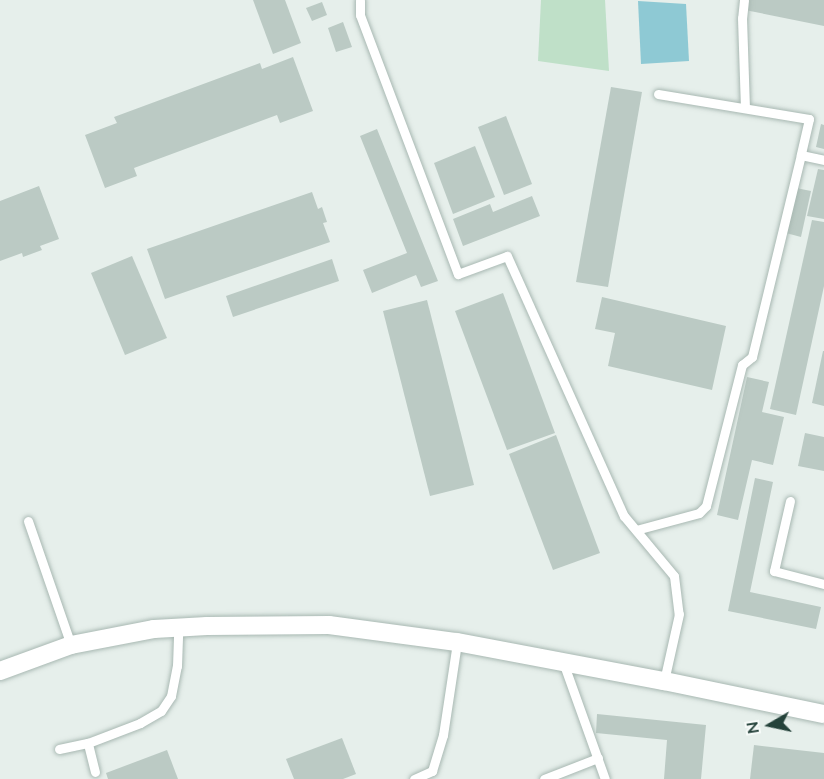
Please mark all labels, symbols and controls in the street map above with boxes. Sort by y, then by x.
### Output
north arrow [740,695,800,755]
text: N [741,720,763,735]

